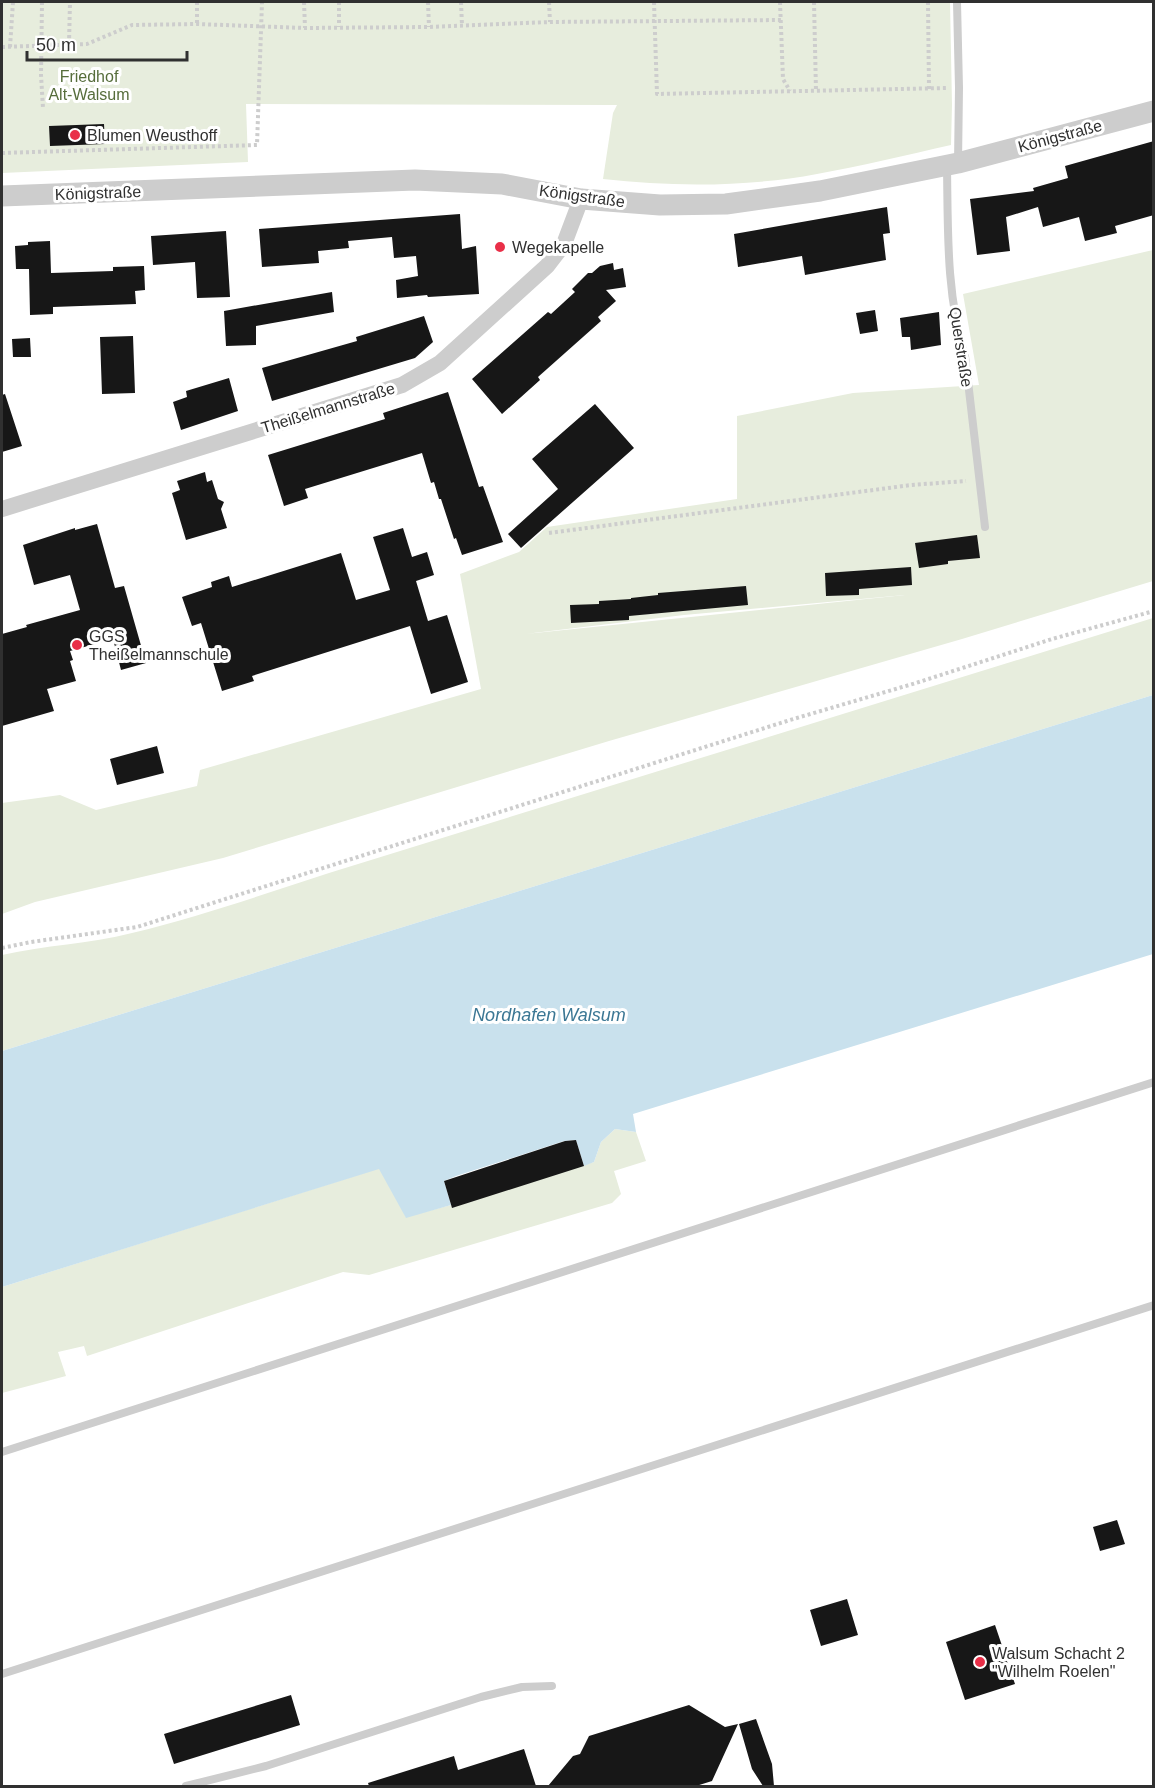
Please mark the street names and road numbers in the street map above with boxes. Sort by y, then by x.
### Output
street label: Königstraße [1016,117,1104,155]
street label: Königstraße [538,182,626,210]
street label: Königstraße [55,183,142,203]
street label: Querstraße [946,306,976,388]
street label: Theißelmannstraße [259,380,397,436]

